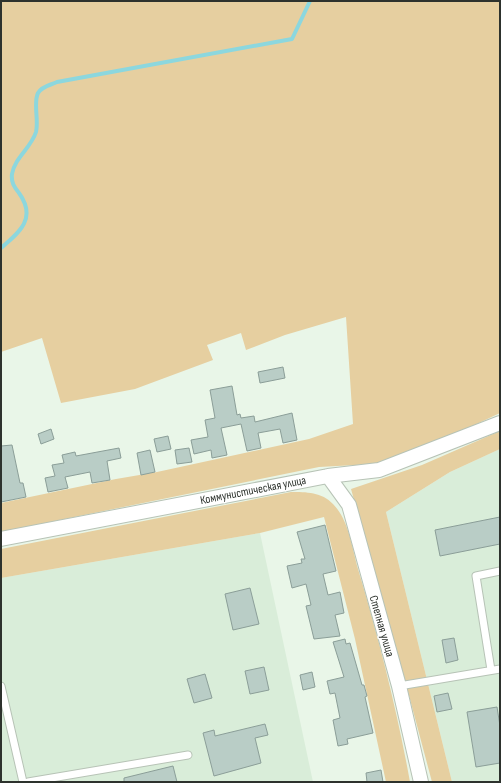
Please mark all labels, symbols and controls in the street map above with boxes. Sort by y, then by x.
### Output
street label: Коммунистическая улица [199,473,308,508]
street label: Степная улица [366,594,398,659]

